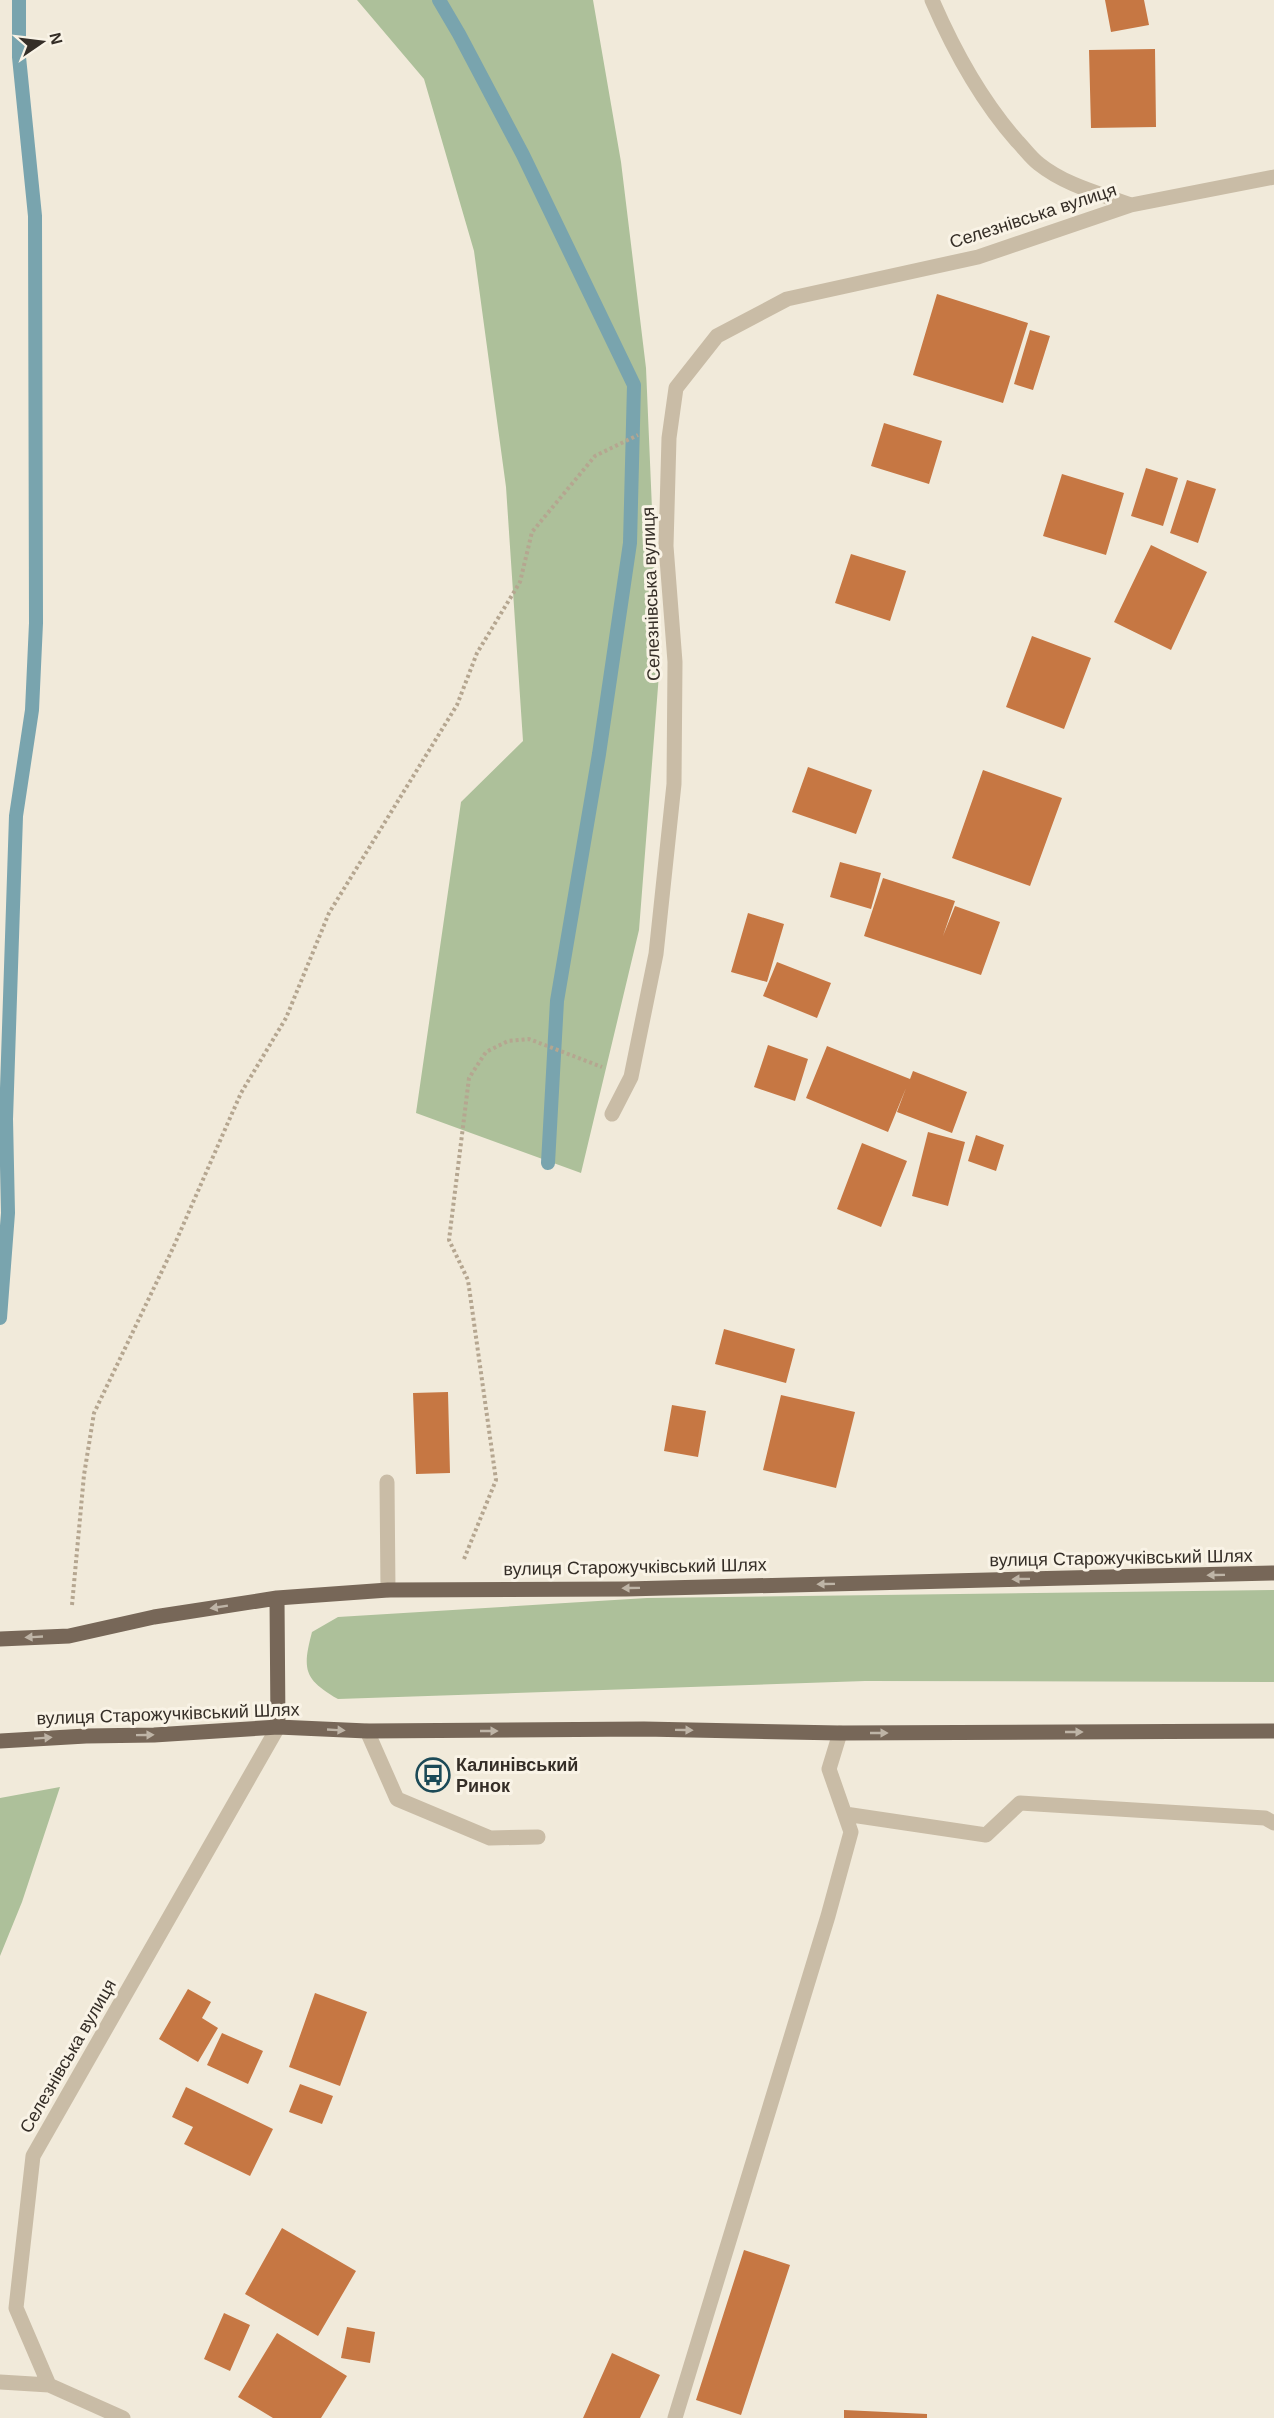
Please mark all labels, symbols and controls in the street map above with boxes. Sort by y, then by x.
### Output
north arrow [12,12,72,72]
text: N [46,31,66,46]
street label: Селезнівська вулиця [947,180,1119,252]
street label: Селезнівська вулиця [638,507,664,681]
street label: вулиця Старожучківський Шлях [989,1546,1253,1570]
street label: вулиця Старожучківський Шлях [503,1555,767,1579]
one-way arrow [1206,1570,1225,1580]
one-way arrow [1011,1575,1030,1584]
one-way arrow [816,1579,835,1589]
one-way arrow [621,1584,640,1593]
one-way arrow [210,1602,229,1611]
one-way arrow [25,1633,44,1642]
street label: вулиця Старожучківський Шлях [36,1699,300,1729]
one-way arrow [327,1725,346,1734]
one-way arrow [675,1725,694,1735]
one-way arrow [480,1726,499,1735]
one-way arrow [1065,1727,1084,1737]
one-way arrow [870,1728,889,1738]
one-way arrow [135,1730,154,1740]
one-way arrow [34,1734,53,1743]
place label: Калинівський Ринок [456,1755,578,1796]
bus stop icon: Калинівський Ринок [415,1757,451,1793]
street label: Селезнівська вулиця [16,1976,120,2136]

